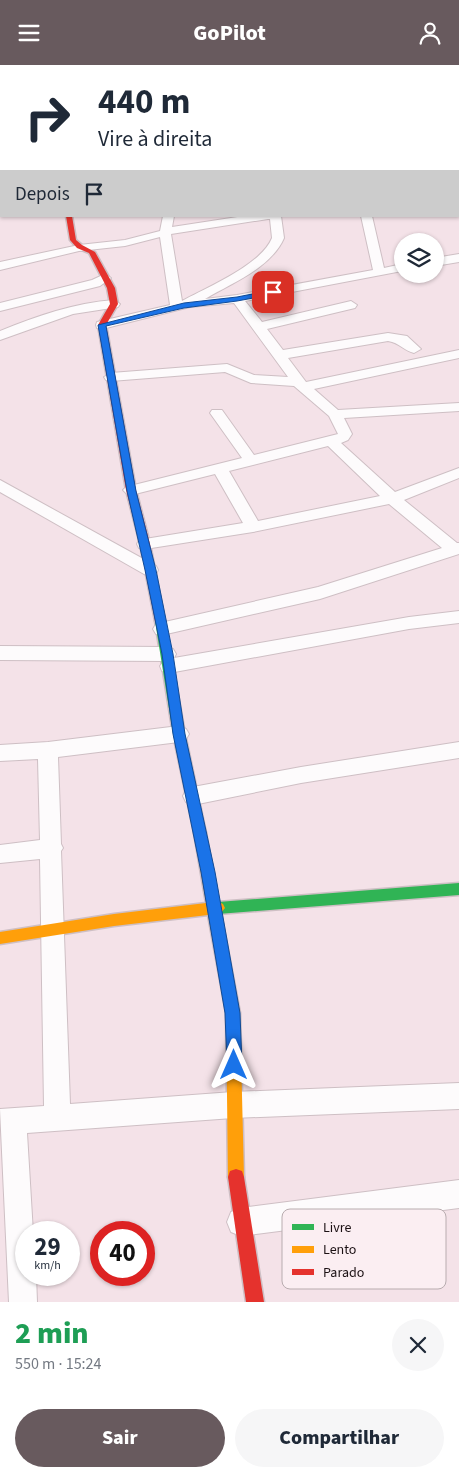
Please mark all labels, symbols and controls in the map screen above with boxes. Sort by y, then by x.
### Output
text: GoPilot [193,17,266,49]
icon: menu [15,19,43,47]
icon: person [416,19,444,47]
text: 440 m [98,77,190,127]
icon: right [15,85,80,150]
text: Vire à direita [98,123,212,155]
icon: arrive [80,180,108,208]
text: Depois [15,181,70,208]
map controls [394,233,444,283]
button: layers [394,233,444,283]
pin [252,271,294,313]
icon: arrive [259,278,287,306]
position arrow [207,1038,259,1090]
legend [282,1209,446,1289]
text: Livre [323,1218,352,1238]
speed limit sign: 40 [90,1221,155,1286]
text: 29 [34,1229,61,1265]
text: Lento [323,1240,356,1260]
text: km/h [34,1257,61,1274]
text: Parado [323,1263,364,1283]
text: 2 min [15,1312,89,1355]
button: close [392,1319,444,1371]
text: 550 m · 15:24 [15,1353,102,1375]
button: Sair [15,1409,225,1467]
button: Compartilhar [235,1409,444,1467]

